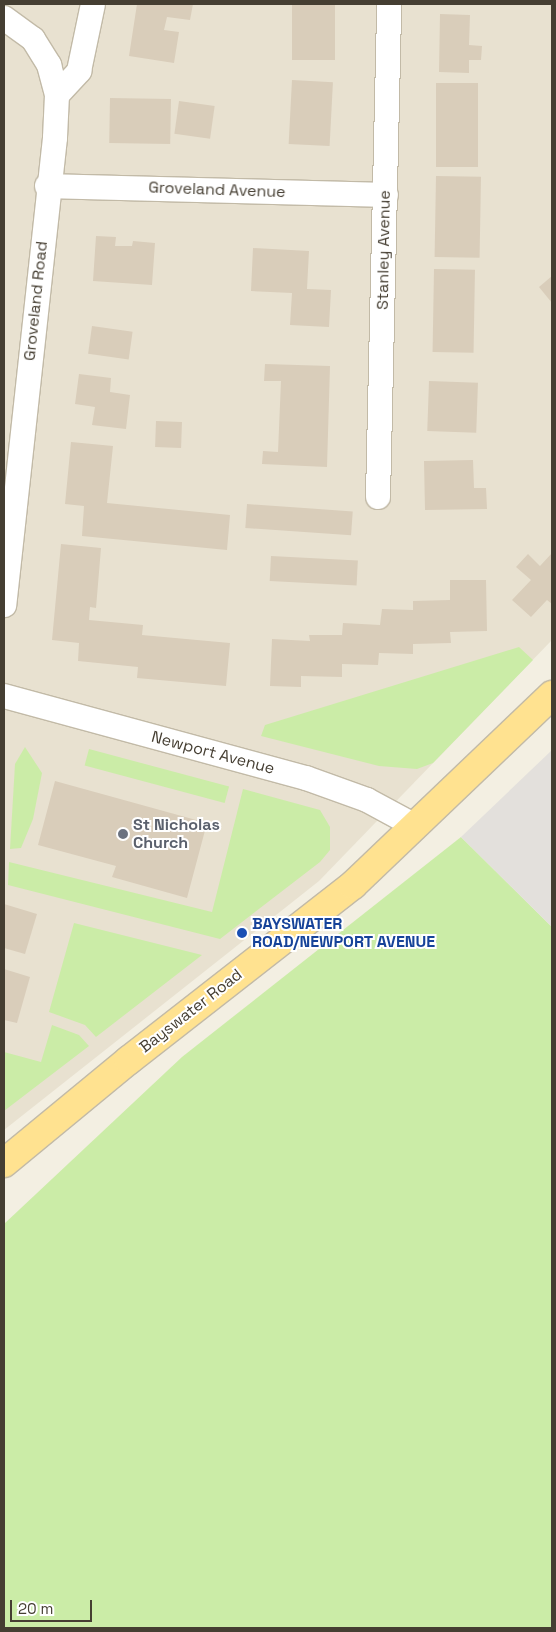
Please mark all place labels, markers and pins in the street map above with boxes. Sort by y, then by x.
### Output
place label: St Nicholas Church [133,815,220,853]
marker: St Nicholas Church [117,828,129,840]
place label: BAYSWATER ROAD/NEWPORT AVENUE [252,914,436,952]
marker: BAYSWATER ROAD/NEWPORT AVENUE [236,927,248,939]

